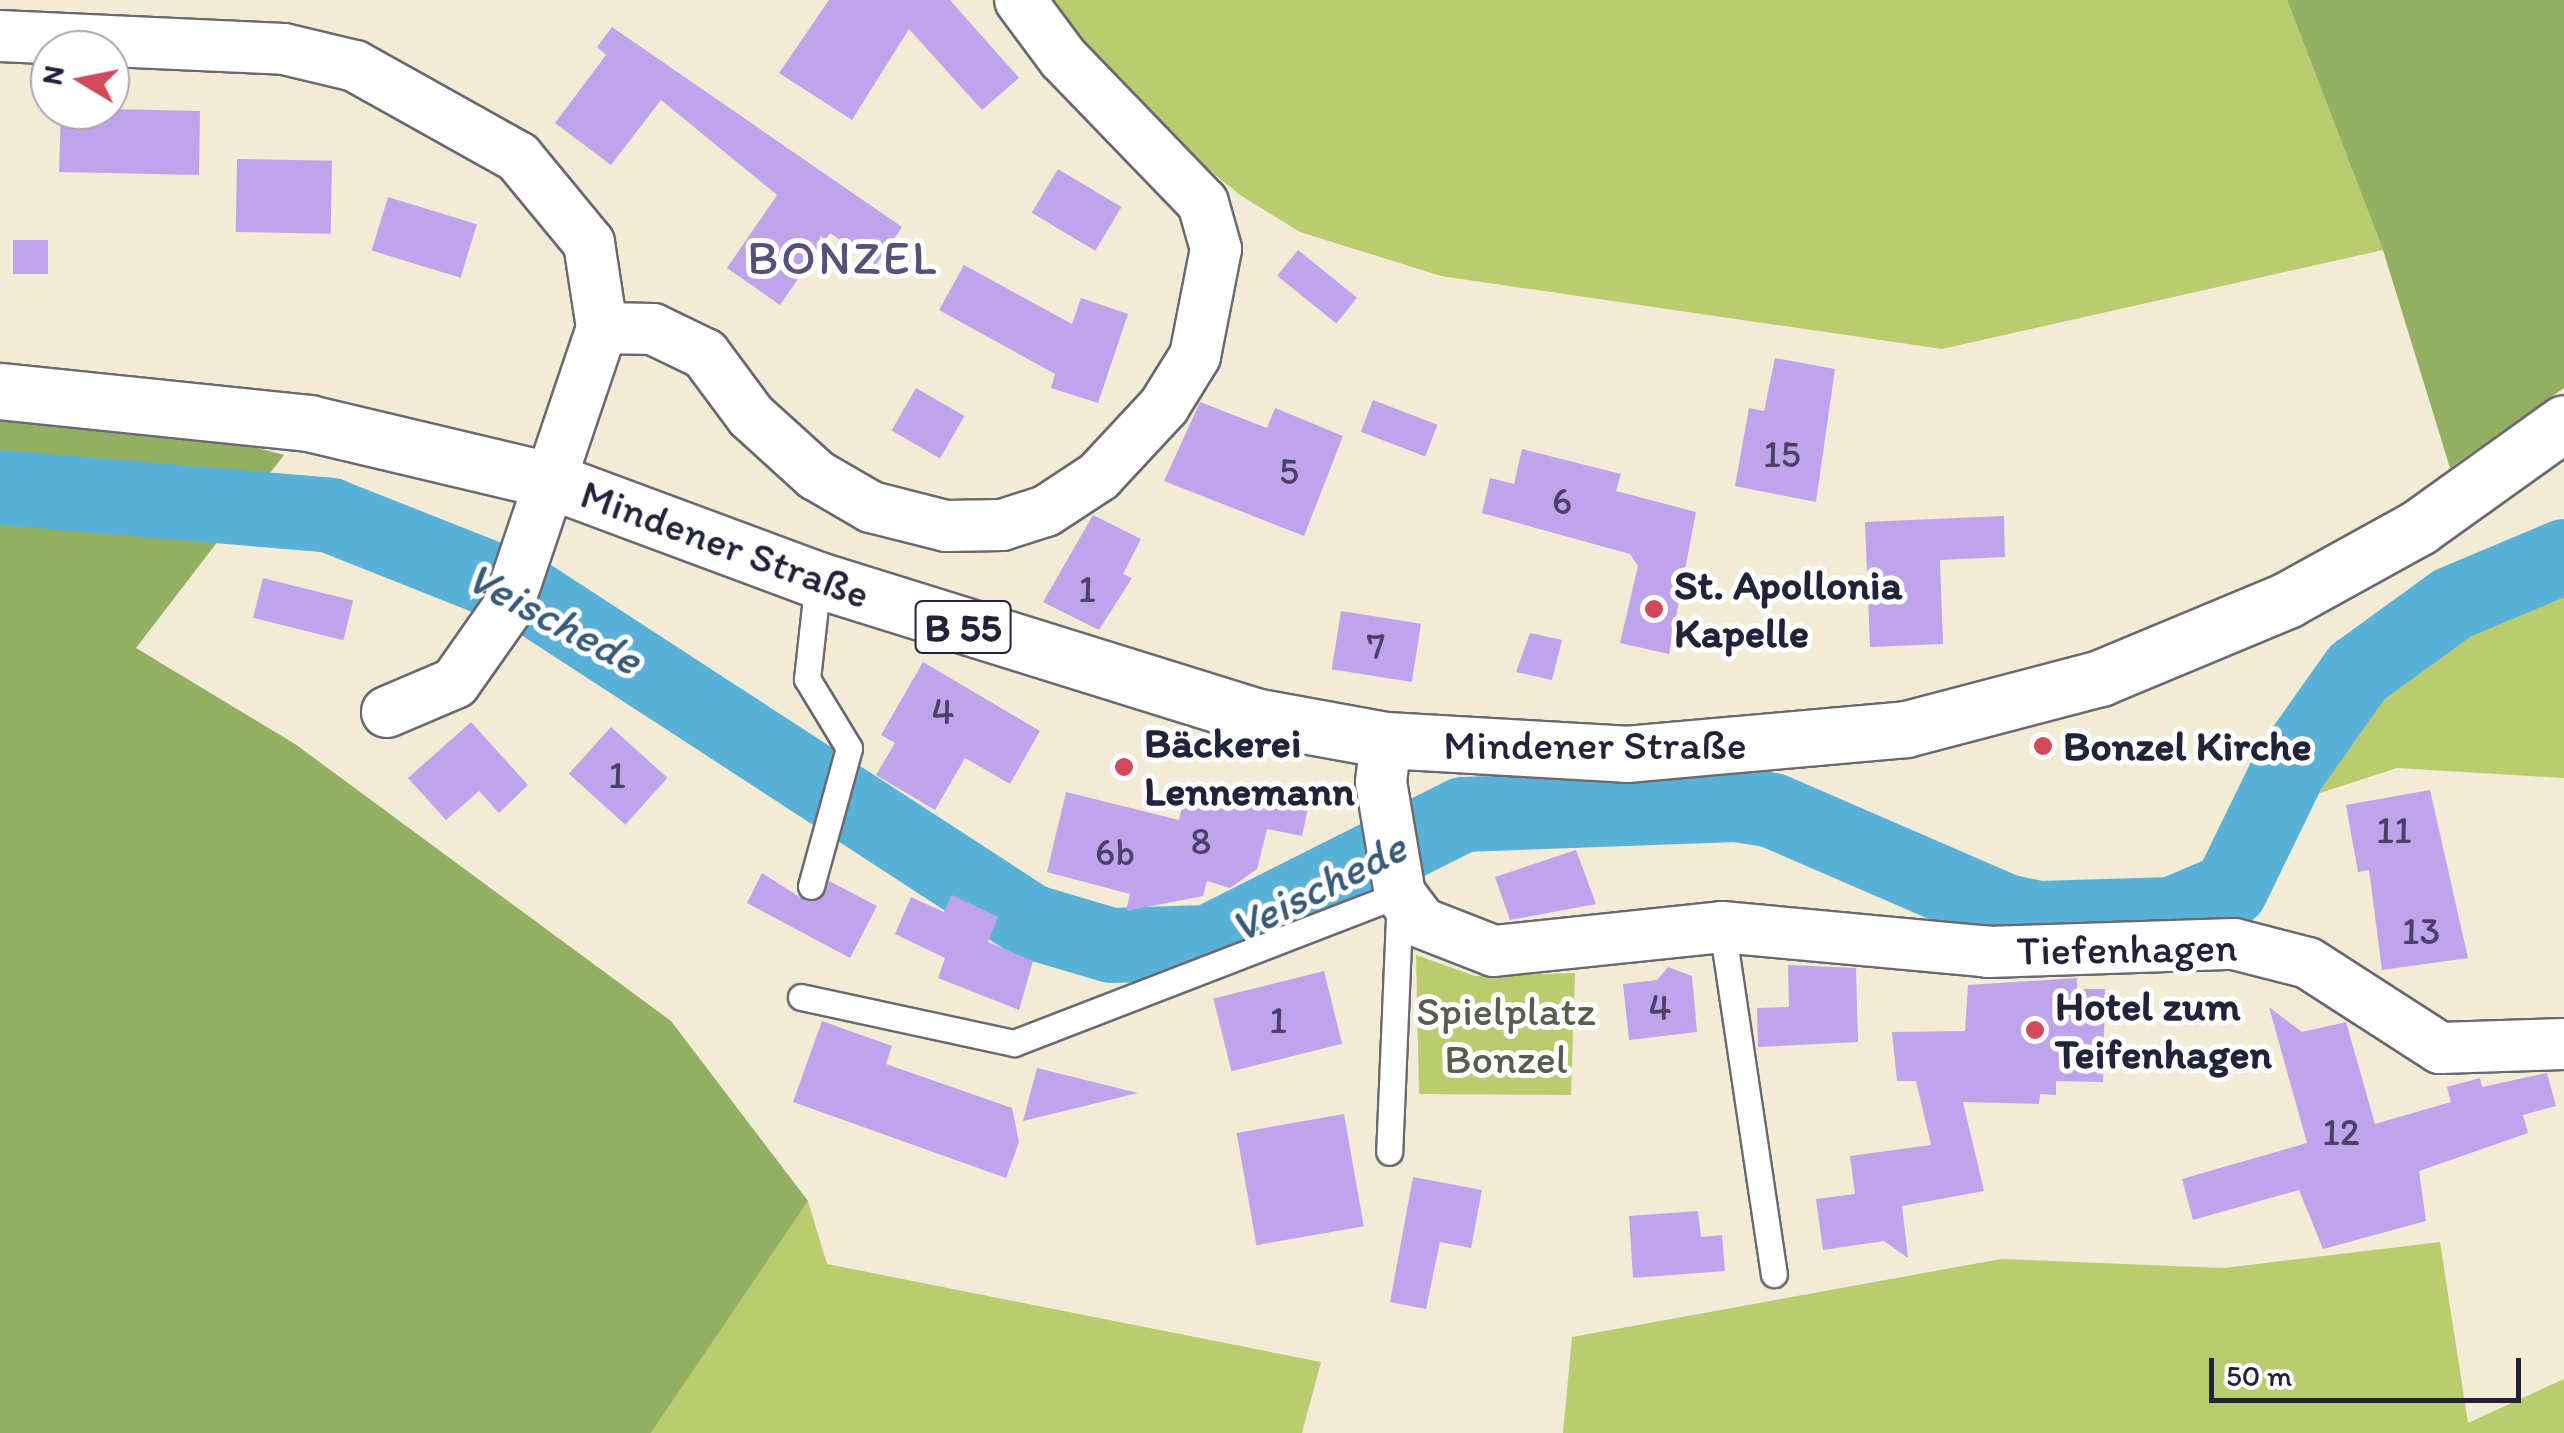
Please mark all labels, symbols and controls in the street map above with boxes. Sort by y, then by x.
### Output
north arrow [30,30,130,130]
text: N [34,63,71,87]
district label: BONZEL [747,229,939,287]
house number: 15 [1763,432,1801,478]
house number: 5 [1279,449,1299,495]
street label: Mindener Straße [574,469,876,619]
house number: 6 [1552,479,1572,525]
water label: Veischede [458,550,650,686]
place label: St. Apollonia Kapelle [1674,560,1905,658]
house number: 1 [1078,567,1096,613]
road number: B 55 [913,592,1013,662]
marker: St. Apollonia Kapelle [1643,598,1665,620]
house number: 7 [1367,624,1385,670]
house number: 4 [932,689,954,735]
place label: Bäckerei Lennemann [1144,718,1355,816]
street label: Mindener Straße [1444,720,1746,770]
place label: Bonzel Kirche [2063,721,2311,771]
marker: Bonzel Kirche [2032,735,2054,757]
house number: 1 [608,753,626,799]
marker: Bäckerei Lennemann [1113,756,1135,778]
house number: 11 [2376,808,2412,854]
house number: 8 [1191,819,1211,865]
water label: Veischede [1221,820,1415,954]
house number: 6b [1095,830,1135,876]
house number: 13 [2402,909,2440,955]
street label: Tiefenhagen [2016,922,2238,976]
place label: Hotel zum Teifenhagen [2055,981,2272,1080]
house number: 4 [1649,985,1671,1031]
park label: Spielplatz Bonzel [1416,986,1596,1084]
house number: 1 [1269,998,1287,1044]
marker: Hotel zum Teifenhagen [2024,1019,2046,1041]
house number: 12 [2322,1110,2360,1156]
scale bar [2214,1338,2526,1400]
text: 50 m [2226,1357,2292,1394]

